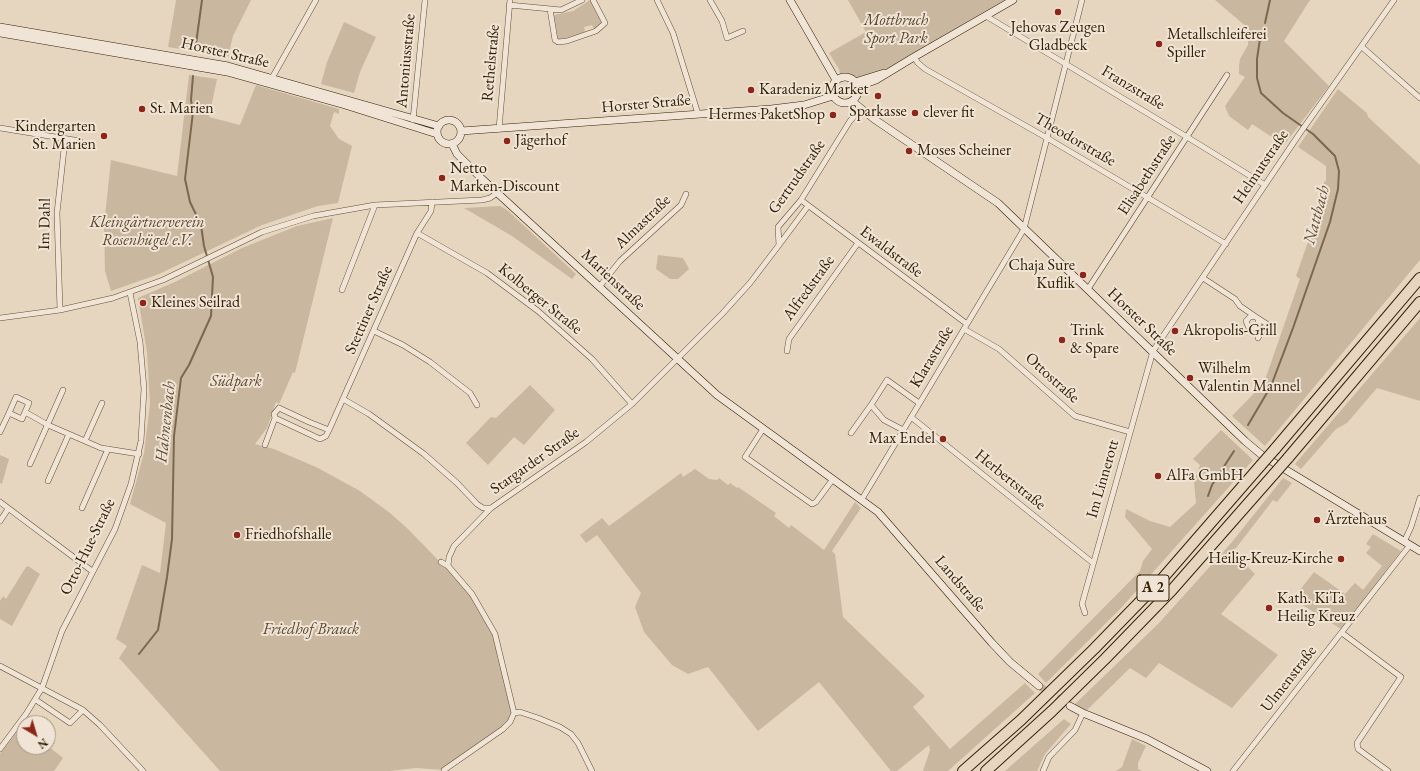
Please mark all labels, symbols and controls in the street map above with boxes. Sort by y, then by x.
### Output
marker: Jehovas Zeugen Gladbeck [1053,7,1063,17]
park label: Mottbruch Sport Park [864,11,928,49]
street label: Antoniusstraße [392,13,420,109]
place label: Jehovas Zeugen Gladbeck [1010,18,1106,56]
street label: Rethelstraße [478,24,504,102]
place label: Metallschleiferei Spiller [1167,25,1267,63]
street label: Horster Straße [179,34,271,72]
marker: Metallschleiferei Spiller [1154,39,1164,49]
street label: Franzstraße [1098,62,1168,114]
place label: Karadeniz Market [759,80,869,100]
marker: Karadeniz Market [746,85,756,95]
street label: Horster Straße [600,91,692,117]
marker: Sparkasse [873,91,883,101]
place label: St. Marien [150,99,214,119]
place label: Sparkasse [849,102,907,122]
place label: clever fit [923,103,974,123]
marker: St. Marien [137,104,147,114]
place label: Hermes PaketShop [708,105,825,125]
marker: clever fit [910,108,920,118]
street label: Theodorstraße [1031,109,1119,171]
marker: Hermes PaketShop [828,110,838,120]
place label: Kindergarten St. Marien [15,117,96,155]
street label: Helmutstraße [1229,126,1293,208]
marker: Kindergarten St. Marien [99,131,109,141]
place label: Jägerhof [515,131,567,151]
street label: Elisabethstraße [1114,131,1180,219]
marker: Jägerhof [502,136,512,146]
street label: Gertrudstraße [764,136,830,218]
place label: Moses Scheiner [917,141,1011,161]
marker: Moses Scheiner [904,146,914,156]
place label: Netto Marken-Discount [450,159,560,197]
marker: Netto Marken-Discount [437,173,447,183]
water label: Nattbach [1299,183,1335,247]
street label: Almastraße [611,191,675,253]
street label: Im Dahl [35,198,55,250]
park label: Kleingärtnerverein Rosenhügel e.V. [89,213,205,251]
street label: Ewaldstraße [856,222,926,282]
street label: Marienstraße [577,245,649,315]
street label: Alfredstraße [779,252,839,324]
place label: Chaja Sure Kuflik [1009,256,1075,294]
street label: Kolberger Straße [494,259,586,339]
street label: Stettiner Straße [341,263,397,357]
marker: Chaja Sure Kuflik [1078,270,1088,280]
street label: Horster Straße [1103,284,1181,360]
place label: Kleines Seilrad [151,293,240,313]
marker: Kleines Seilrad [138,298,148,308]
place label: Trink & Spare [1070,321,1119,359]
place label: Akropolis-Grill [1183,321,1277,341]
street label: Klarastraße [906,322,958,392]
marker: Akropolis-Grill [1170,326,1180,336]
marker: Trink & Spare [1057,335,1067,345]
street label: Ottostraße [1021,349,1083,407]
place label: Wilhelm Valentin Mannel [1198,359,1300,397]
park label: Südpark [210,372,262,392]
marker: Wilhelm Valentin Mannel [1185,373,1195,383]
water label: Hahnenbach [152,380,180,464]
street label: Stargarder Straße [487,423,583,499]
place label: Max Endel [869,429,935,449]
marker: Max Endel [938,434,948,444]
street label: Im Linnerott [1083,438,1123,520]
street label: Herbertstraße [971,446,1049,514]
place label: AlFa GmbH [1166,466,1244,486]
marker: AlFa GmbH [1153,471,1163,481]
street label: Otto-Hue-Straße [56,496,120,598]
place label: Ärztehaus [1325,510,1387,530]
marker: Ärztehaus [1312,515,1322,525]
place label: Friedhofshalle [245,525,332,545]
marker: Friedhofshalle [232,530,242,540]
place label: Heilig-Kreuz-Kirche [1208,549,1333,569]
street label: Landstraße [930,552,990,616]
marker: Heilig-Kreuz-Kirche [1336,554,1346,564]
road number: A 2 [1137,575,1169,601]
place label: Kath. KiTa Heilig Kreuz [1277,589,1355,627]
marker: Kath. KiTa Heilig Kreuz [1264,603,1274,613]
park label: Friedhof Brauck [263,620,359,640]
street label: Ulmenstraße [1257,642,1321,716]
north arrow [16,715,56,755]
text: N [35,735,51,752]

